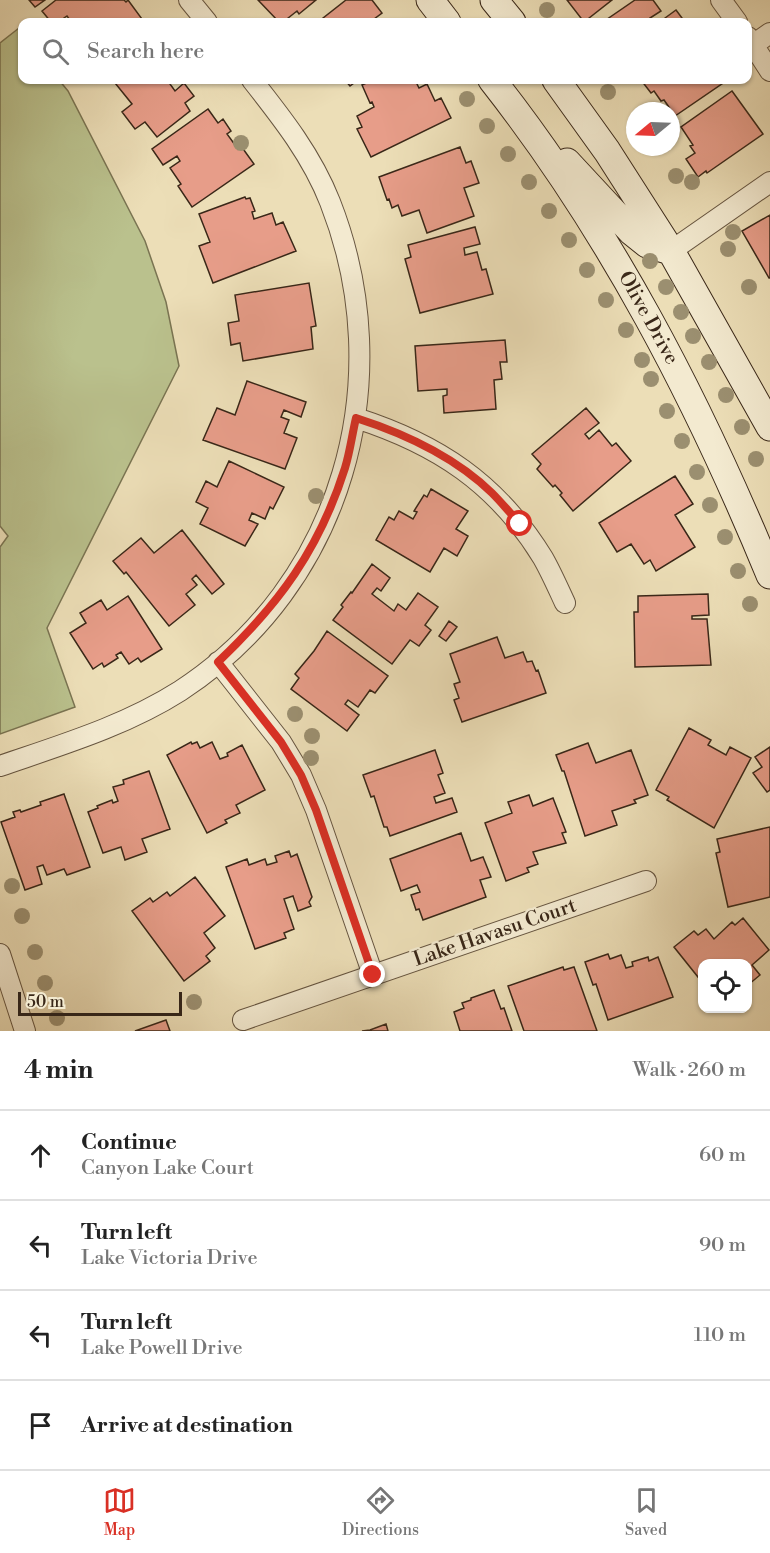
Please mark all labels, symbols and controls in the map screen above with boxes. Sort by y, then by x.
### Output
search box [18,18,752,84]
icon: search [39,35,72,68]
text: Search here [87,38,204,65]
north arrow [626,102,680,156]
street label: Olive Drive [612,267,684,369]
route start [506,510,532,536]
street label: Lake Havasu Court [410,893,580,973]
map controls [698,959,752,1013]
button: locate [698,959,752,1013]
route end [359,961,385,987]
scale bar [18,989,182,1016]
text: 50 m [27,992,64,1012]
text: 4 min [24,1054,94,1086]
text: Walk · 260 m [633,1058,746,1083]
text: Continue [81,1129,177,1156]
icon: ahead [24,1139,57,1172]
text: 60 m [699,1143,746,1168]
text: Canyon Lake Court [81,1156,254,1181]
text: Turn left [81,1219,172,1246]
icon: left [24,1229,57,1262]
text: 90 m [699,1233,746,1258]
text: Lake Victoria Drive [81,1246,258,1271]
text: Turn left [81,1309,172,1336]
icon: left [24,1319,57,1352]
text: 110 m [694,1323,746,1348]
text: Lake Powell Drive [81,1336,243,1361]
icon: arrive [24,1409,57,1442]
text: Arrive at destination [81,1412,293,1439]
tab: Map [103,1484,136,1540]
tab: Directions [342,1484,419,1540]
tab: Saved [625,1484,667,1540]

